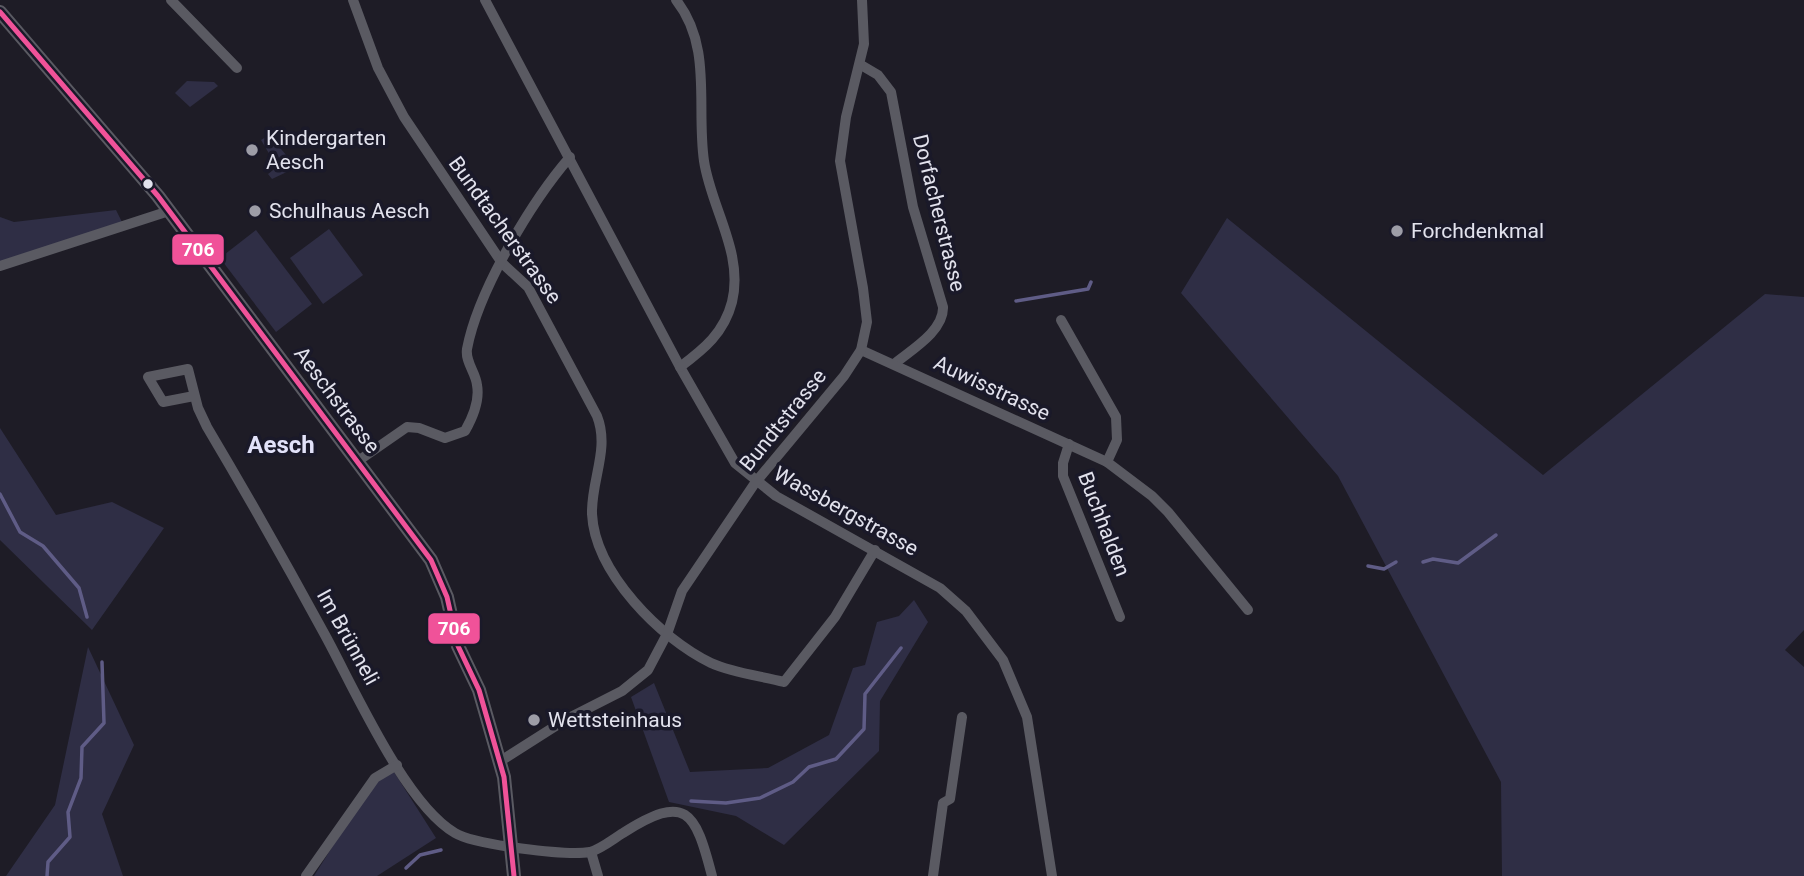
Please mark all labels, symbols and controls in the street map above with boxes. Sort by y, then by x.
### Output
place label: Kindergarten Aesch [266,126,386,174]
street label: Dorfacherstrasse [908,132,970,294]
marker: Kindergarten Aesch [244,142,260,158]
street label: Bundtacherstrasse [444,152,566,308]
unlabelled marker [141,177,155,191]
place label: Schulhaus Aesch [269,199,430,223]
marker: Schulhaus Aesch [247,203,263,219]
place label: Forchdenkmal [1411,219,1544,243]
marker: Forchdenkmal [1389,223,1405,239]
line badge: 706 [171,233,225,266]
text: 706 [182,238,214,261]
street label: Aeschstrasse [289,342,385,458]
street label: Auwisstrasse [930,351,1054,425]
street label: Bundtstrasse [735,364,831,476]
district label: Aesch [247,431,315,459]
street label: Wassbergstrasse [769,461,923,561]
street label: Buchhalden [1073,468,1135,580]
street label: Im Brünneli [312,585,384,689]
line badge: 706 [427,612,481,645]
text: 706 [438,617,470,640]
place label: Wettsteinhaus [548,708,682,732]
marker: Wettsteinhaus [526,712,542,728]

